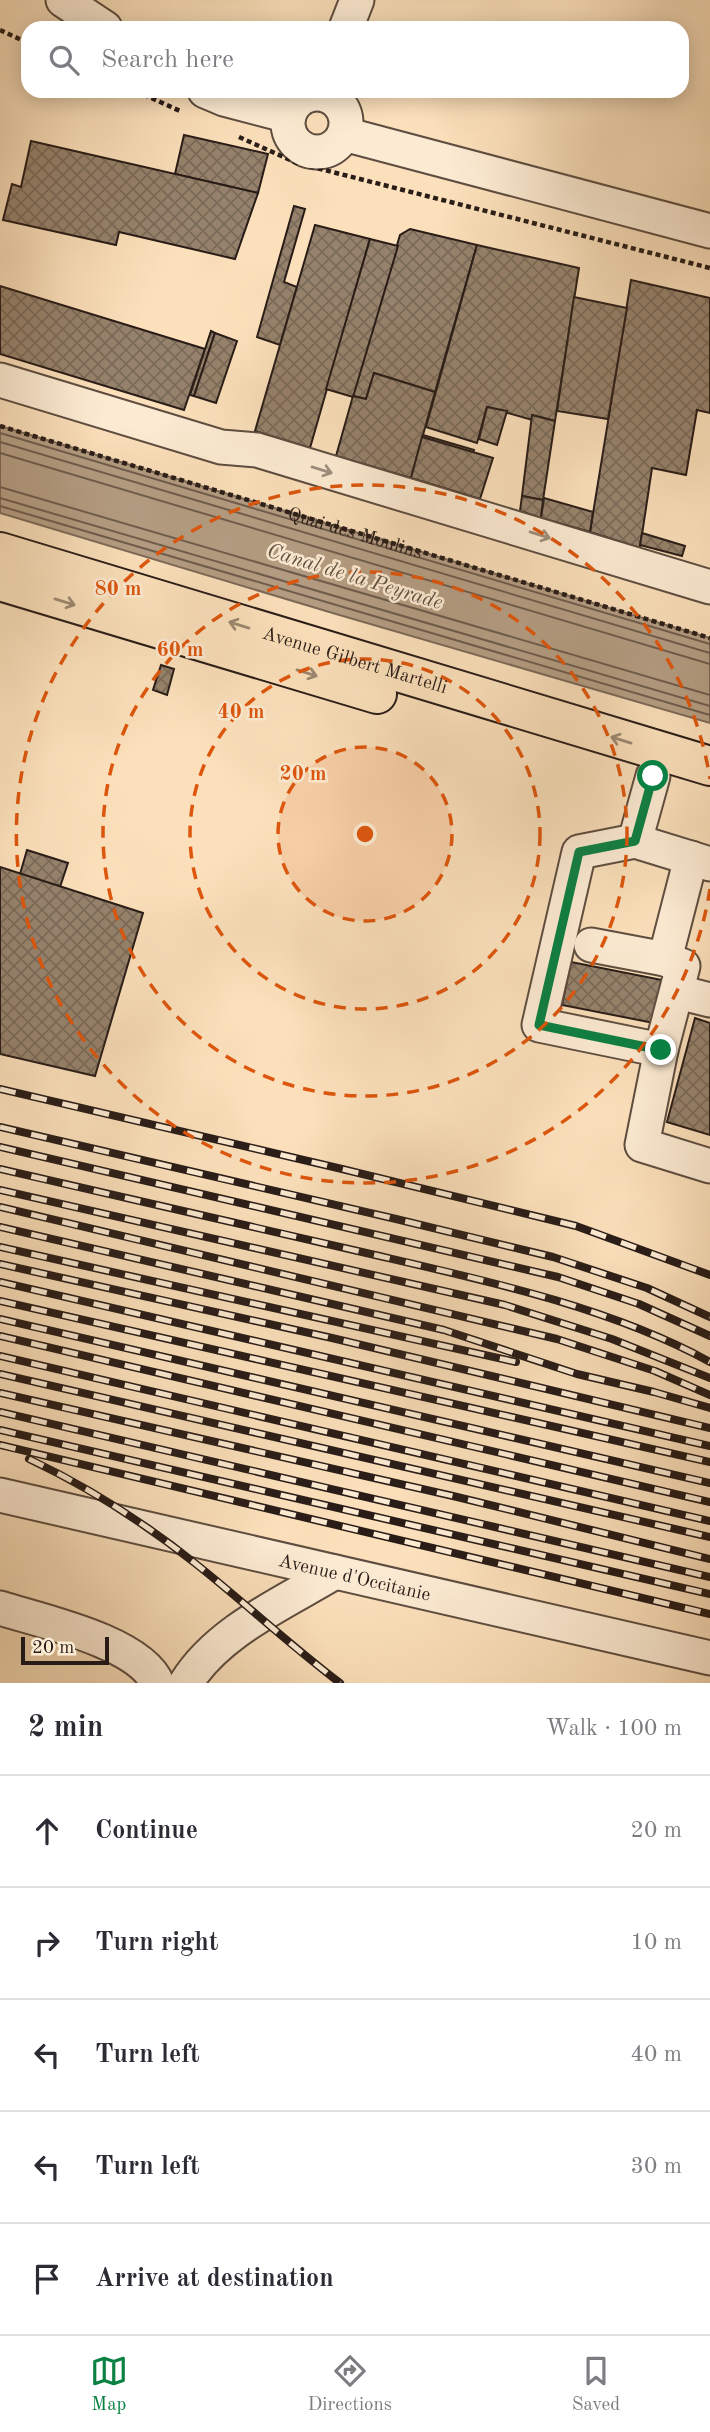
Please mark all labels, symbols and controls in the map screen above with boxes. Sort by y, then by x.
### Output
search box [21,21,689,98]
icon: search [45,41,83,79]
text: Search here [101,47,234,73]
one-way arrow [311,464,333,477]
street label: Quai des Moulins [285,505,425,564]
one-way arrow [529,530,551,543]
water label: Canal de la Peyrade [264,541,445,614]
text: 80 m [94,579,142,600]
one-way arrow [54,596,76,609]
one-way arrow [228,618,250,631]
street label: Avenue Gilbert Martelli [260,625,449,698]
text: 60 m [156,640,204,661]
one-way arrow [295,668,317,681]
text: 40 m [217,702,265,723]
one-way arrow [610,732,632,745]
route start [637,760,668,791]
text: 20 m [279,764,327,785]
centre of rings [353,822,377,846]
route end [645,1034,676,1065]
street label: Avenue d'Occitanie [276,1552,432,1606]
scale bar [21,1634,108,1666]
text: 20 m [32,1639,74,1658]
text: 2 min [28,1713,103,1743]
text: Walk · 100 m [546,1717,682,1740]
icon: ahead [28,1812,66,1850]
text: Continue [95,1818,198,1844]
text: 20 m [631,1819,682,1842]
icon: right [28,1924,66,1962]
text: Turn right [95,1930,218,1956]
text: 10 m [631,1931,682,1954]
icon: left [28,2036,66,2074]
text: Turn left [95,2042,200,2068]
text: 40 m [631,2043,682,2066]
icon: left [28,2148,66,2186]
text: Turn left [95,2154,200,2180]
text: 30 m [631,2155,682,2178]
icon: arrive [28,2260,66,2298]
text: Arrive at destination [95,2266,334,2292]
tab: Map [90,2352,128,2417]
tab: Directions [308,2352,392,2417]
tab: Saved [572,2352,620,2417]

